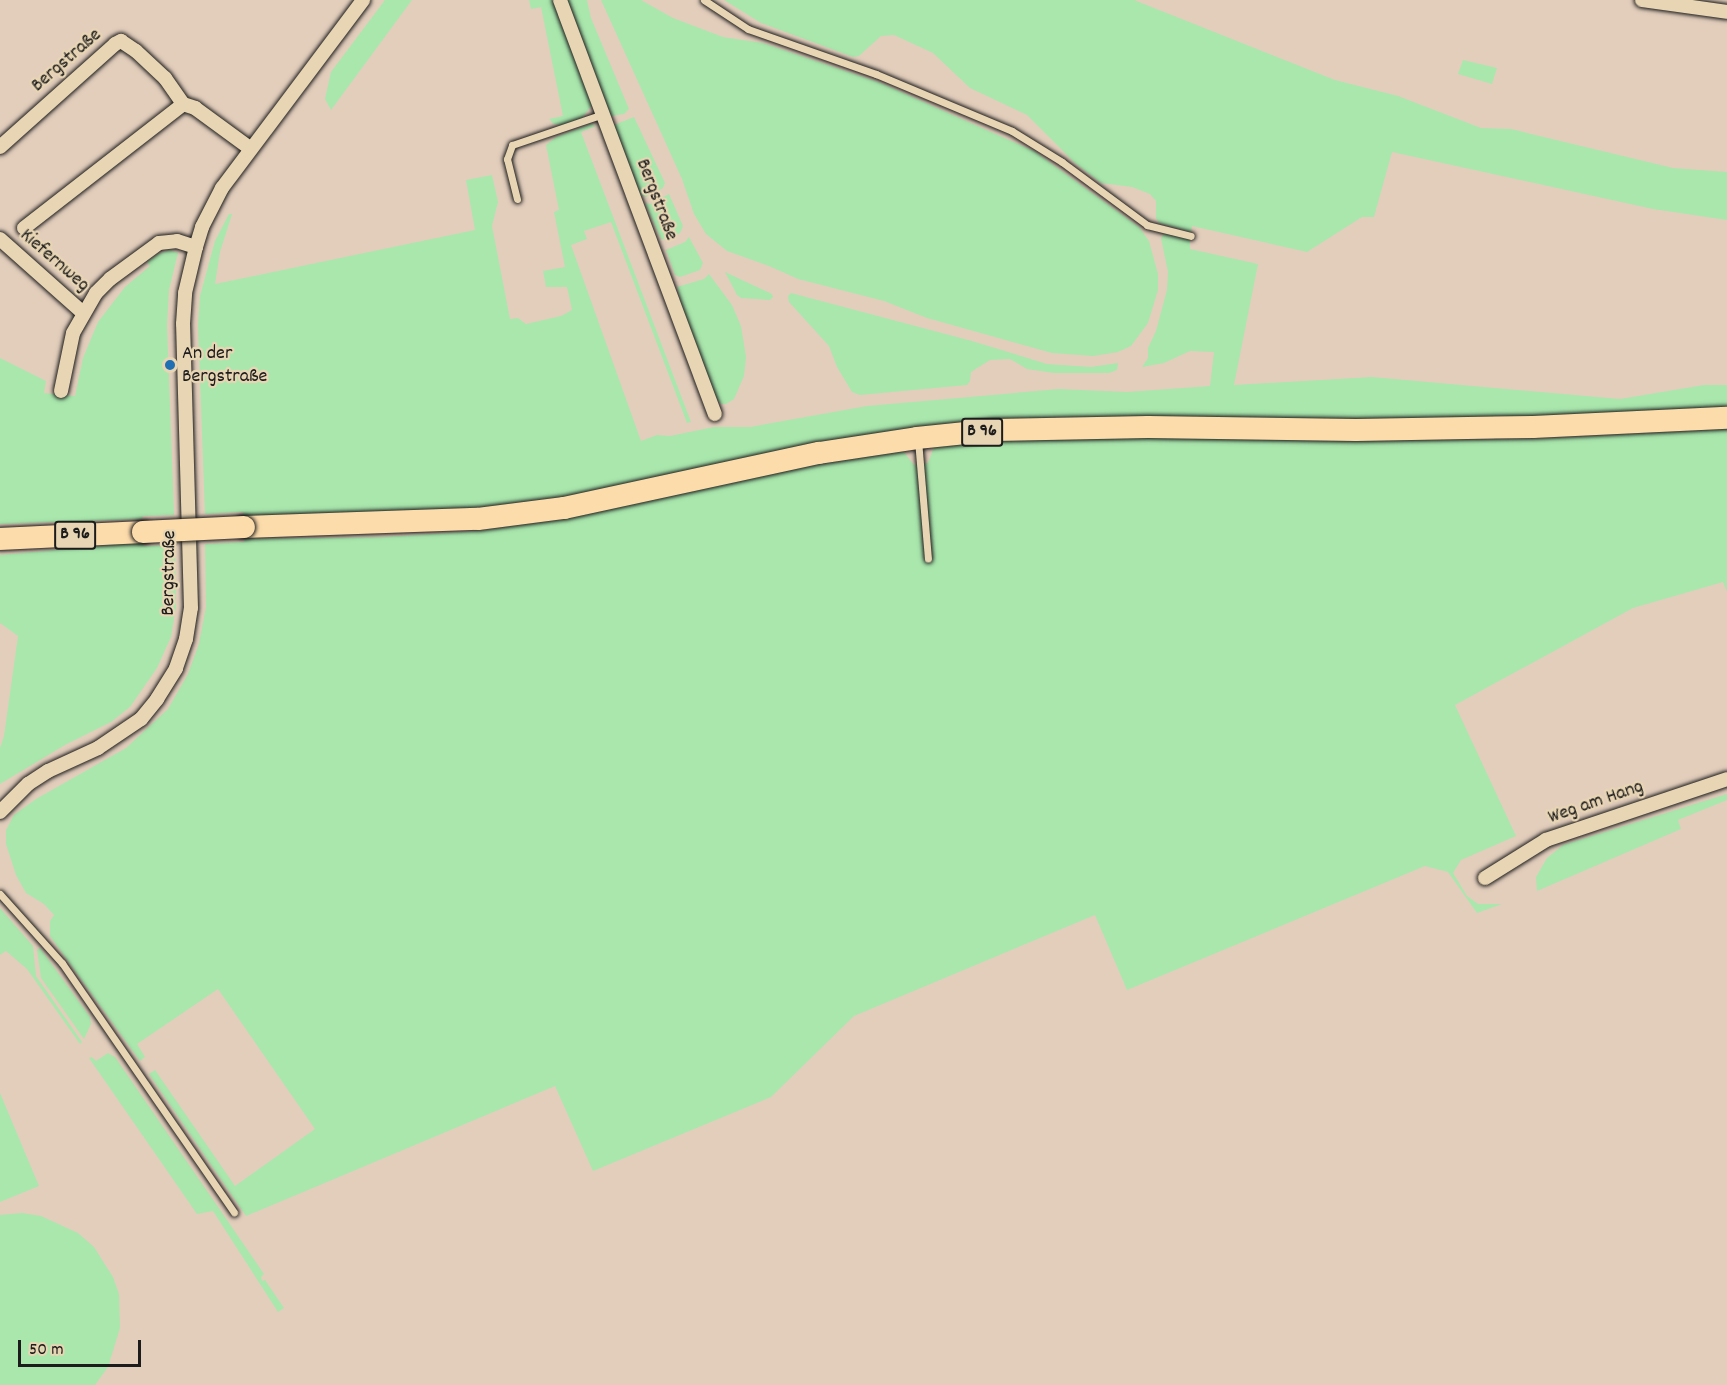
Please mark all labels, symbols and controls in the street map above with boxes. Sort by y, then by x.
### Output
street label: Bergstraße [27,24,107,98]
street label: Bergstraße [630,156,682,244]
street label: Kiefernweg [14,224,94,298]
place label: An der Bergstraße [182,342,267,389]
marker: An der Bergstraße [163,358,177,372]
road number: B 96 [961,417,1003,447]
road number: B 96 [54,520,96,550]
street label: Bergstraße [157,530,183,616]
street label: Weg am Hang [1545,776,1647,830]
scale bar [21,1328,144,1366]
text: 50 m [29,1338,64,1363]

